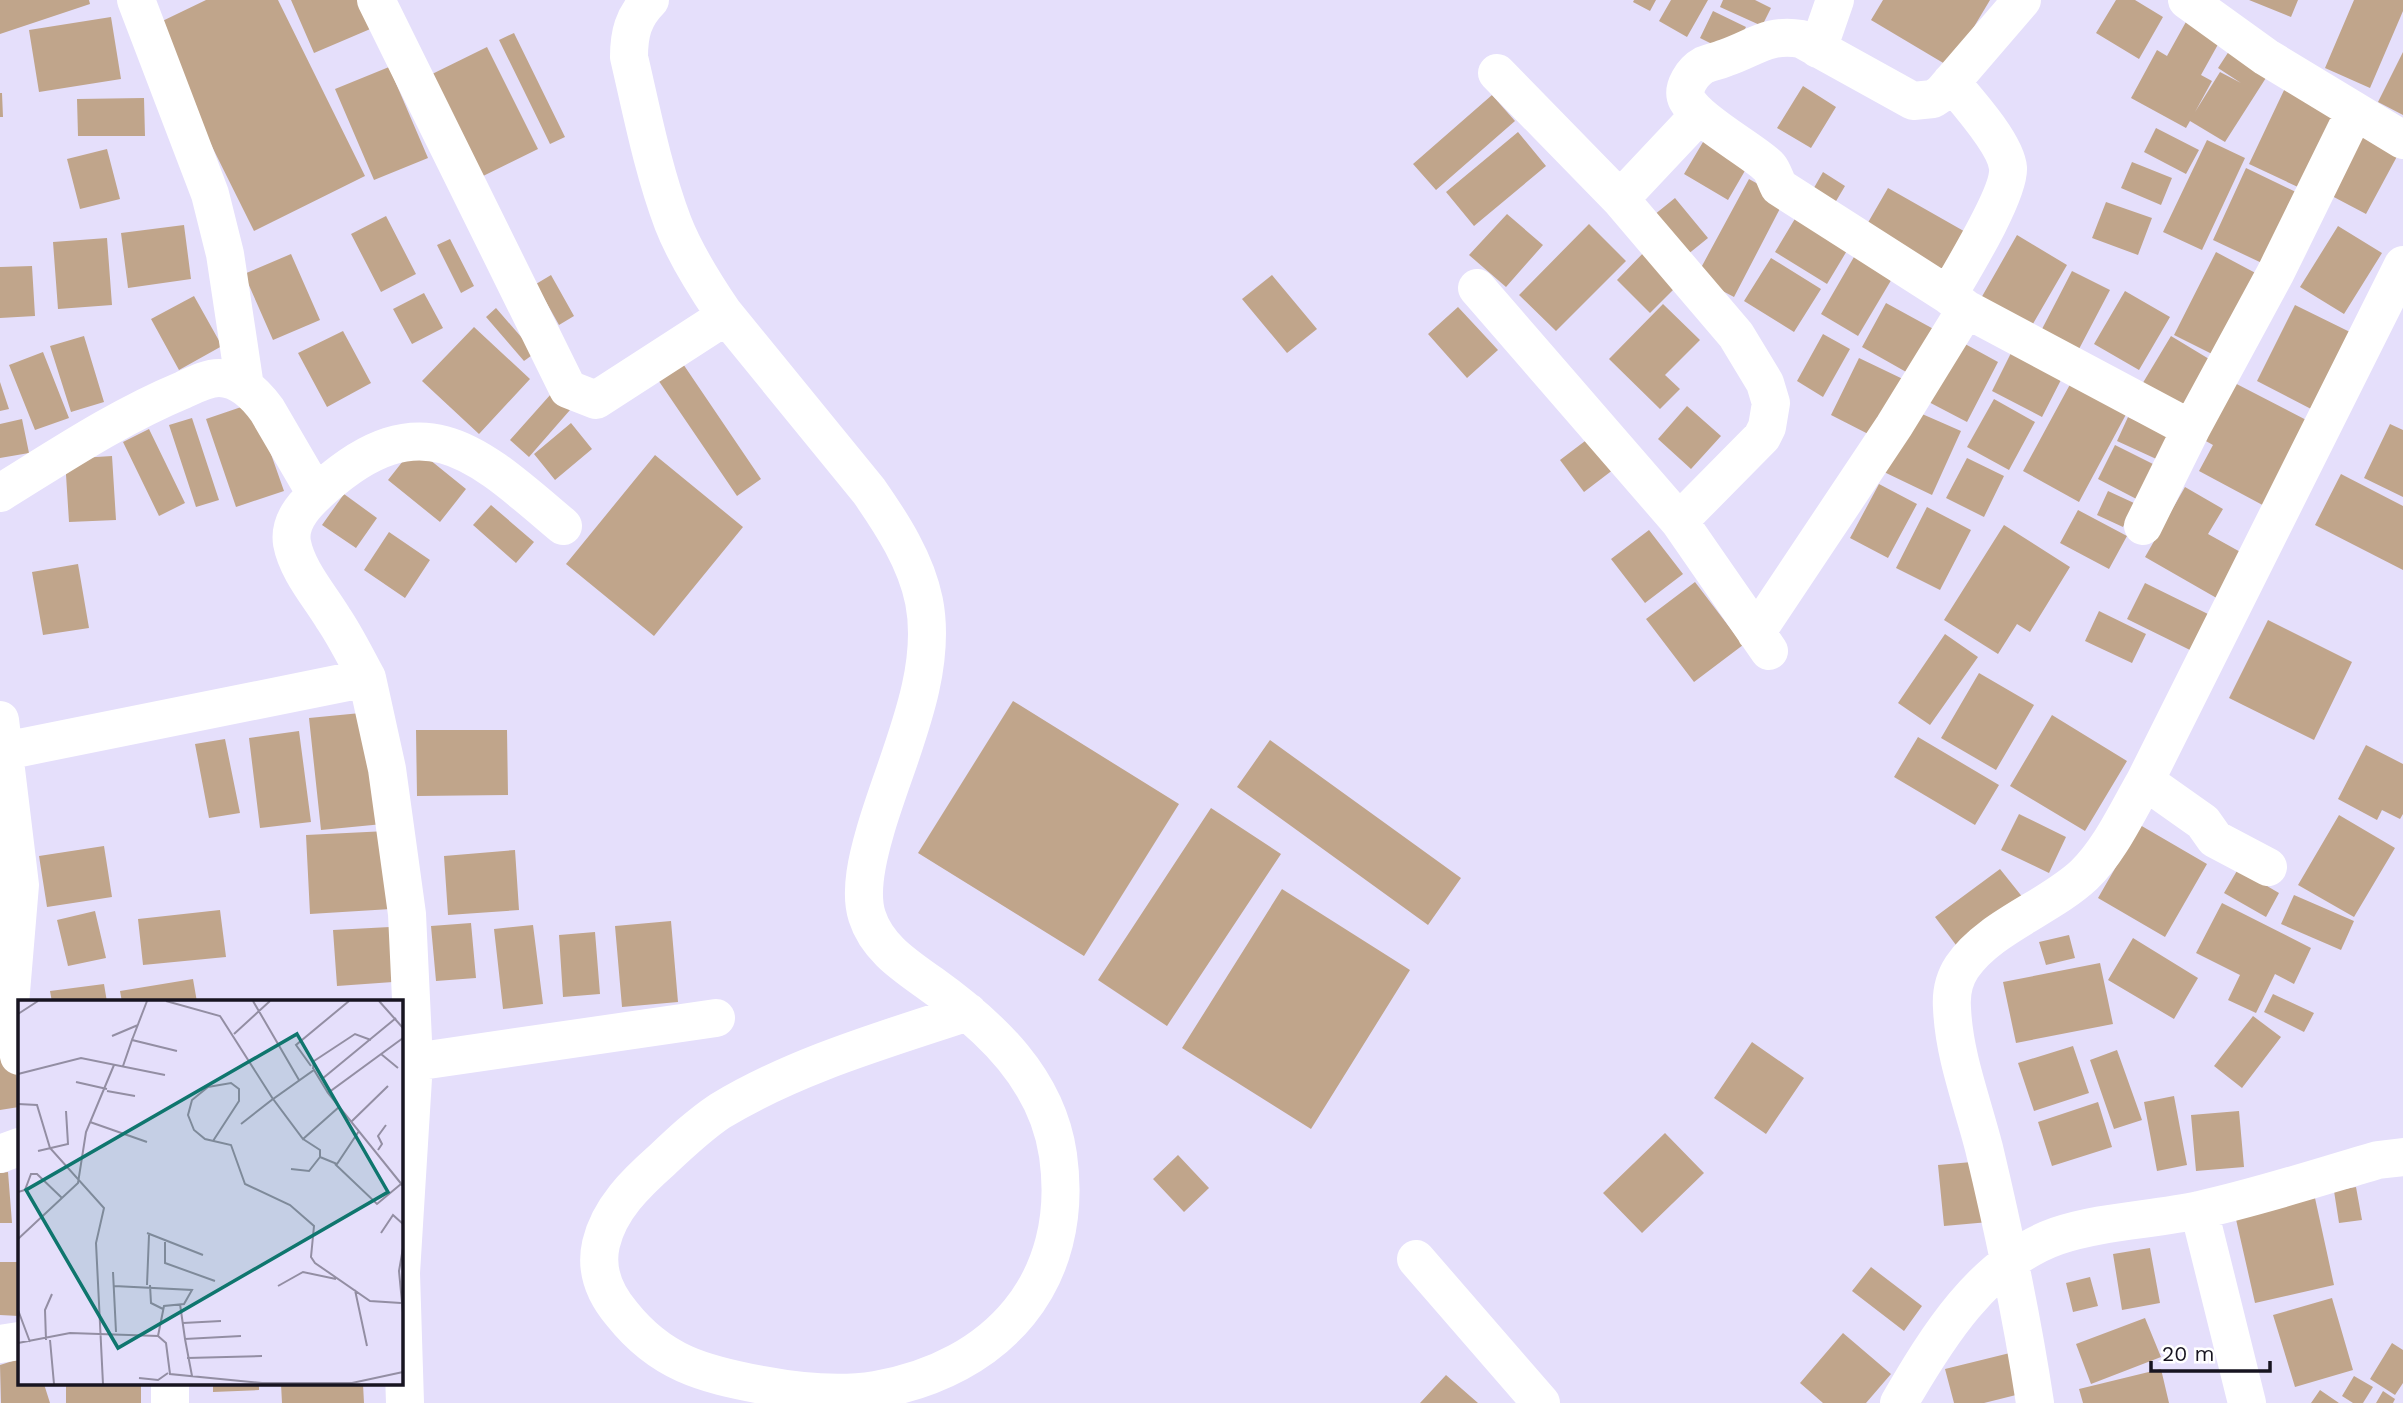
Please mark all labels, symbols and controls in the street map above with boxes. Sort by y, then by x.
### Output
inset map [18,1000,402,1386]
scale bar [2151,1330,2270,1374]
text: 20 m [2162,1341,2214,1366]

